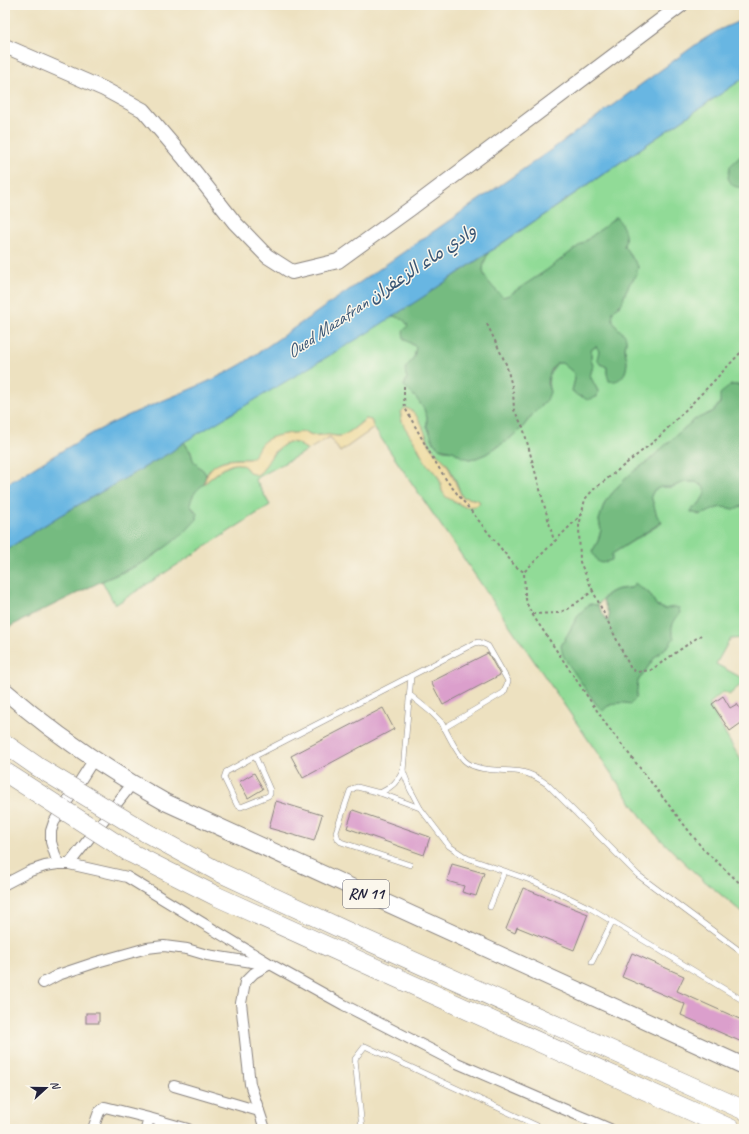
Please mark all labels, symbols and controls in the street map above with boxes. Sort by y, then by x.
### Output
water label: Oued Mazafran وادي ماء الزعفران [282,219,482,364]
road number: RN 11 [343,880,389,908]
north arrow [26,1068,66,1108]
text: N [48,1079,64,1092]

